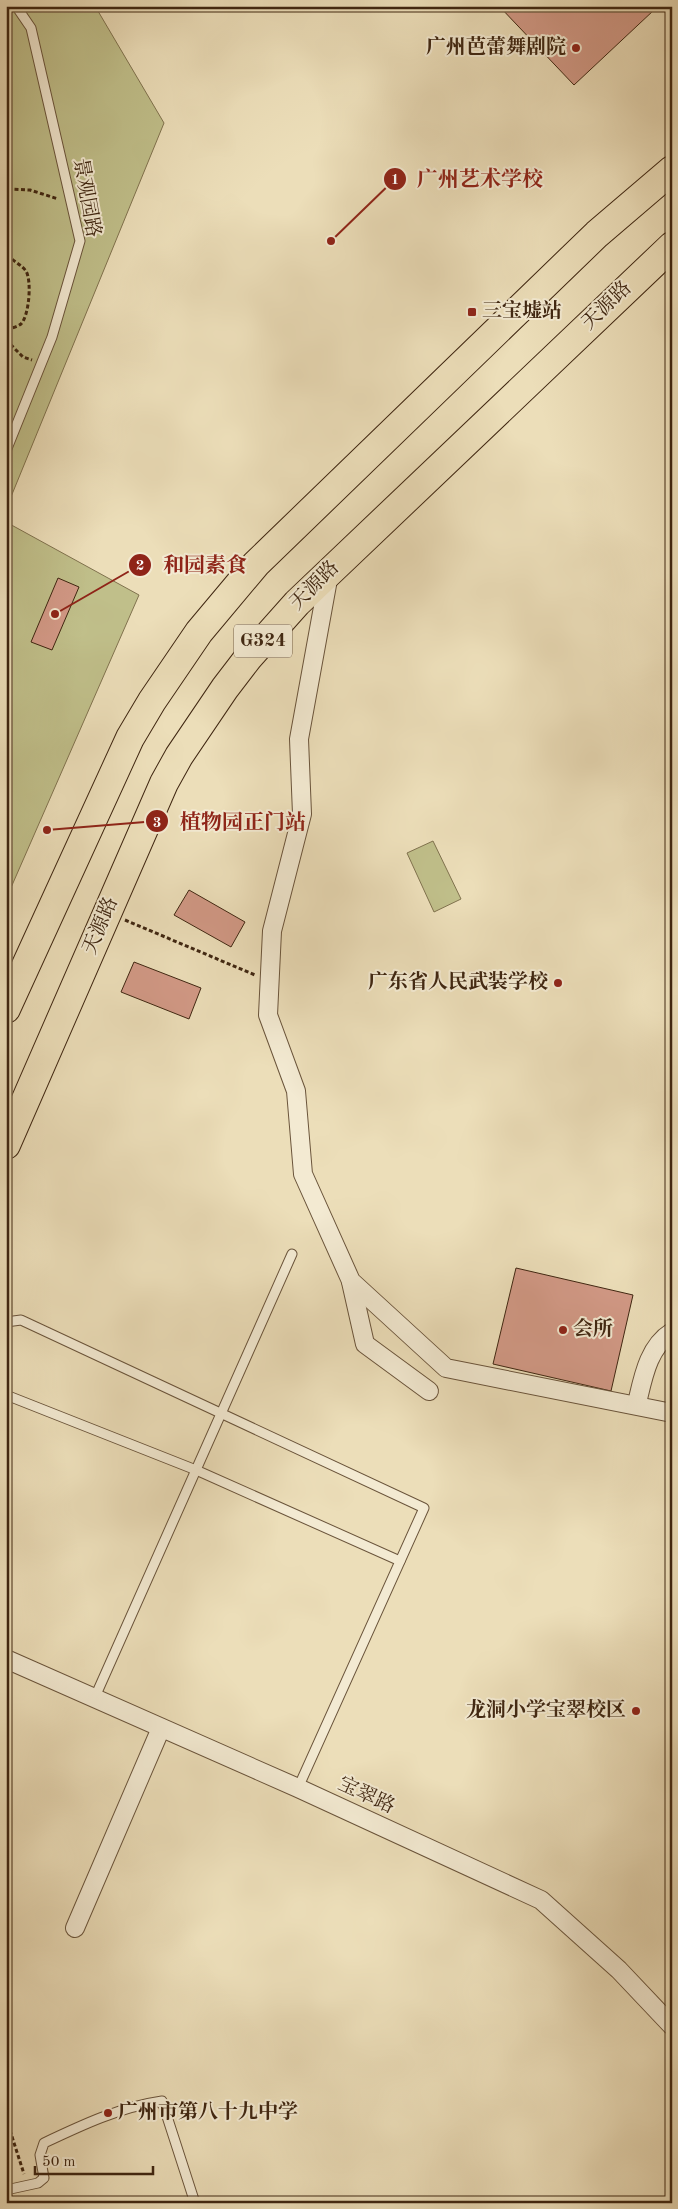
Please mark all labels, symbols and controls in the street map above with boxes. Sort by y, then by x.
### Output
place label: 广州芭蕾舞剧院 [426,35,566,58]
marker: 广州芭蕾舞剧院 [570,42,582,54]
street label: 景观园路 [69,157,105,239]
callout: 广州艺术学校 [382,161,553,197]
text: 广州艺术学校 [417,167,543,191]
text: 1 [391,173,399,188]
street label: 天源路 [577,277,636,334]
place label: 三宝墟站 [482,299,562,322]
marker: 三宝墟站 [466,306,478,318]
callout: 和园素食 [128,547,257,583]
text: 和园素食 [163,554,247,577]
street label: 天源路 [285,556,343,614]
text: 2 [136,559,144,574]
road number: G324 [234,624,292,658]
callout: 植物园正门站 [145,803,316,839]
text: 植物园正门站 [180,811,306,834]
text: 3 [153,816,161,831]
street label: 天源路 [78,894,122,958]
place label: 广东省人民武装学校 [368,970,548,993]
marker: 广东省人民武装学校 [552,977,564,989]
place label: 会所 [573,1317,613,1340]
marker: 会所 [557,1324,569,1336]
place label: 龙洞小学宝翠校区 [466,1698,626,1721]
marker: 龙洞小学宝翠校区 [630,1705,642,1717]
street label: 宝翠路 [335,1772,398,1818]
place label: 广州市第八十九中学 [118,2100,298,2123]
marker: 广州市第八十九中学 [102,2107,114,2119]
scale bar [35,2144,152,2176]
text: 50 m [42,2155,76,2170]

